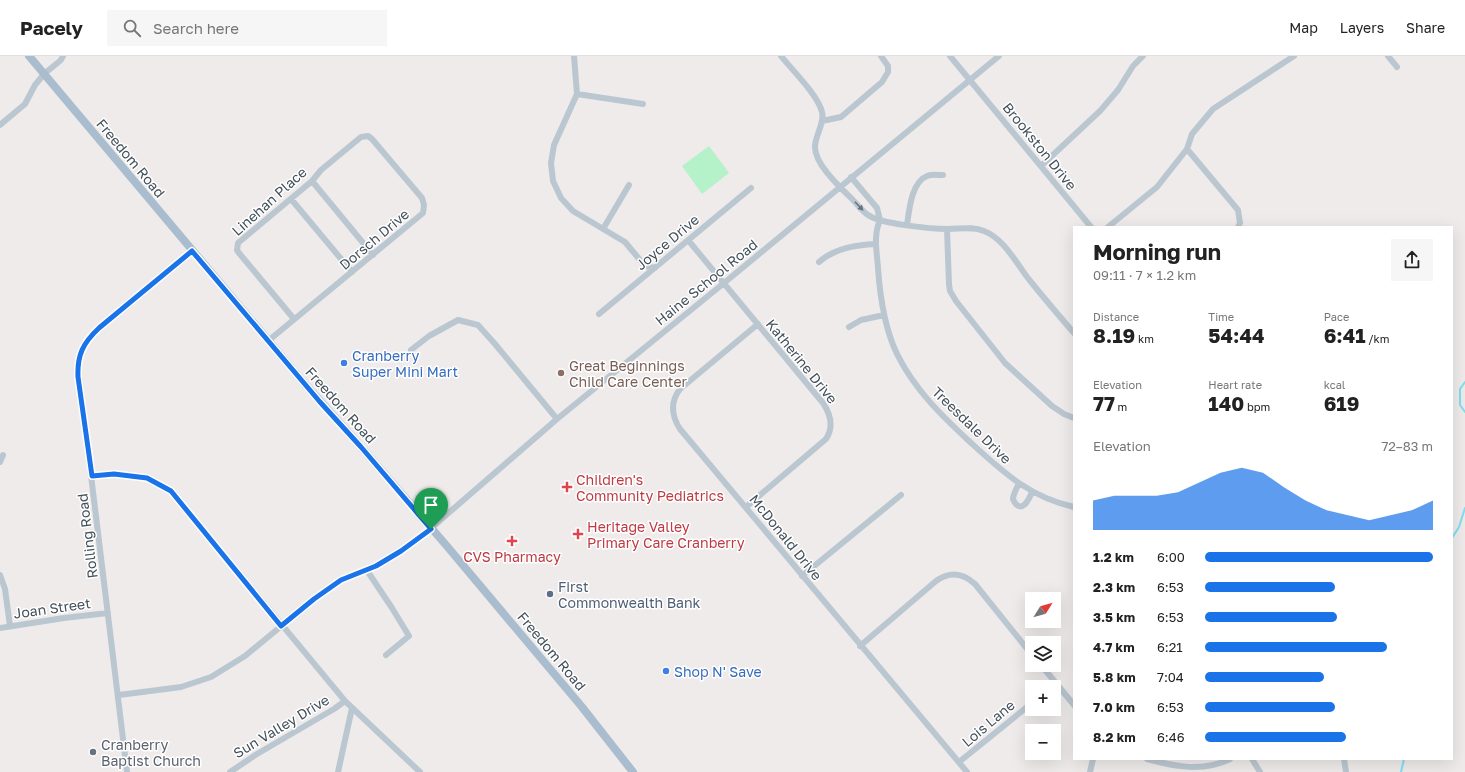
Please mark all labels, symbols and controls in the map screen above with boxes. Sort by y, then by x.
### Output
search box [107,10,387,46]
text: Pacely [20,16,83,39]
icon: search [121,17,143,39]
text: Search here [153,19,239,37]
text: Map [1289,19,1318,36]
text: Layers [1340,19,1384,36]
text: Share [1406,19,1445,36]
street label: Brookston Drive [1000,99,1080,193]
street label: Freedom Road [93,115,169,201]
street label: Linehan Place [228,163,310,239]
one-way arrow [854,201,864,211]
street label: Dorsch Drive [336,205,412,273]
street label: Joyce Drive [632,211,702,273]
street label: Haine School Road [651,235,761,329]
text: Morning run [1093,238,1221,265]
button: share [1391,239,1433,281]
text: 09:11 · 7 × 1.2 km [1093,267,1196,283]
text: Distance [1093,310,1139,323]
text: Time [1208,310,1234,323]
text: Pace [1324,310,1349,323]
street label: Katherine Drive [763,315,841,407]
text: 8.19 [1093,323,1135,347]
text: 54:44 [1208,323,1264,347]
text: 6:41 [1324,323,1366,347]
text: km [1135,332,1154,345]
text: /km [1366,332,1390,345]
place label: Cranberry Super Mini Mart [352,347,458,380]
place label: Great Beginnings Child Care Center [569,357,688,390]
marker: Cranberry Super Mini Mart [339,358,349,368]
street label: Freedom Road [302,363,380,447]
marker: Great Beginnings Child Care Center [556,368,566,378]
text: Elevation [1093,378,1142,391]
text: Heart rate [1208,378,1262,391]
text: kcal [1324,378,1345,391]
street label: Treesdale Drive [929,383,1015,467]
text: 77 [1093,391,1115,415]
text: 140 [1208,391,1244,415]
text: 619 [1324,391,1359,415]
text: m [1115,400,1127,413]
text: bpm [1244,400,1270,413]
text: Elevation [1093,438,1151,454]
text: 72–83 m [1381,438,1433,454]
place label: Children's Community Pediatrics [576,471,724,504]
marker: Children's Community Pediatrics [561,481,573,493]
pin [414,488,448,529]
street label: McDonald Drive [746,491,826,583]
street label: Rolling Road [73,493,101,579]
icon: arrive [420,494,442,516]
place label: Heritage Valley Primary Care Cranberry [587,518,745,551]
marker: Heritage Valley Primary Care Cranberry [572,528,584,540]
marker: CVS Pharmacy [507,536,517,546]
place label: CVS Pharmacy [463,548,561,565]
text: 1.2 km [1093,549,1134,565]
text: 6:00 [1157,549,1185,565]
place label: First Commonwealth Bank [558,578,701,611]
text: 2.3 km [1093,579,1135,595]
text: 6:53 [1157,579,1184,595]
marker: First Commonwealth Bank [545,589,555,599]
north arrow [1025,592,1061,628]
map controls [1025,592,1061,760]
street label: Joan Street [12,594,92,622]
street label: Freedom Road [514,608,590,694]
text: 3.5 km [1093,609,1135,625]
text: 6:53 [1157,609,1184,625]
button: layers [1025,636,1061,672]
text: 4.7 km [1093,639,1135,655]
text: 6:21 [1157,639,1183,655]
place label: Shop N' Save [674,663,762,680]
marker: Shop N' Save [661,666,671,676]
text: 5.8 km [1093,669,1136,685]
text: 7:04 [1157,669,1184,685]
button: + [1025,680,1061,716]
street label: Sun Valley Drive [230,691,332,761]
street label: Lois Lane [958,696,1018,750]
text: 7.0 km [1093,699,1135,715]
text: 6:53 [1157,699,1184,715]
button: − [1025,724,1061,760]
text: 8.2 km [1093,729,1136,745]
text: 6:46 [1157,729,1185,745]
place label: Cranberry Baptist Church [101,736,201,769]
marker: Cranberry Baptist Church [88,747,98,757]

